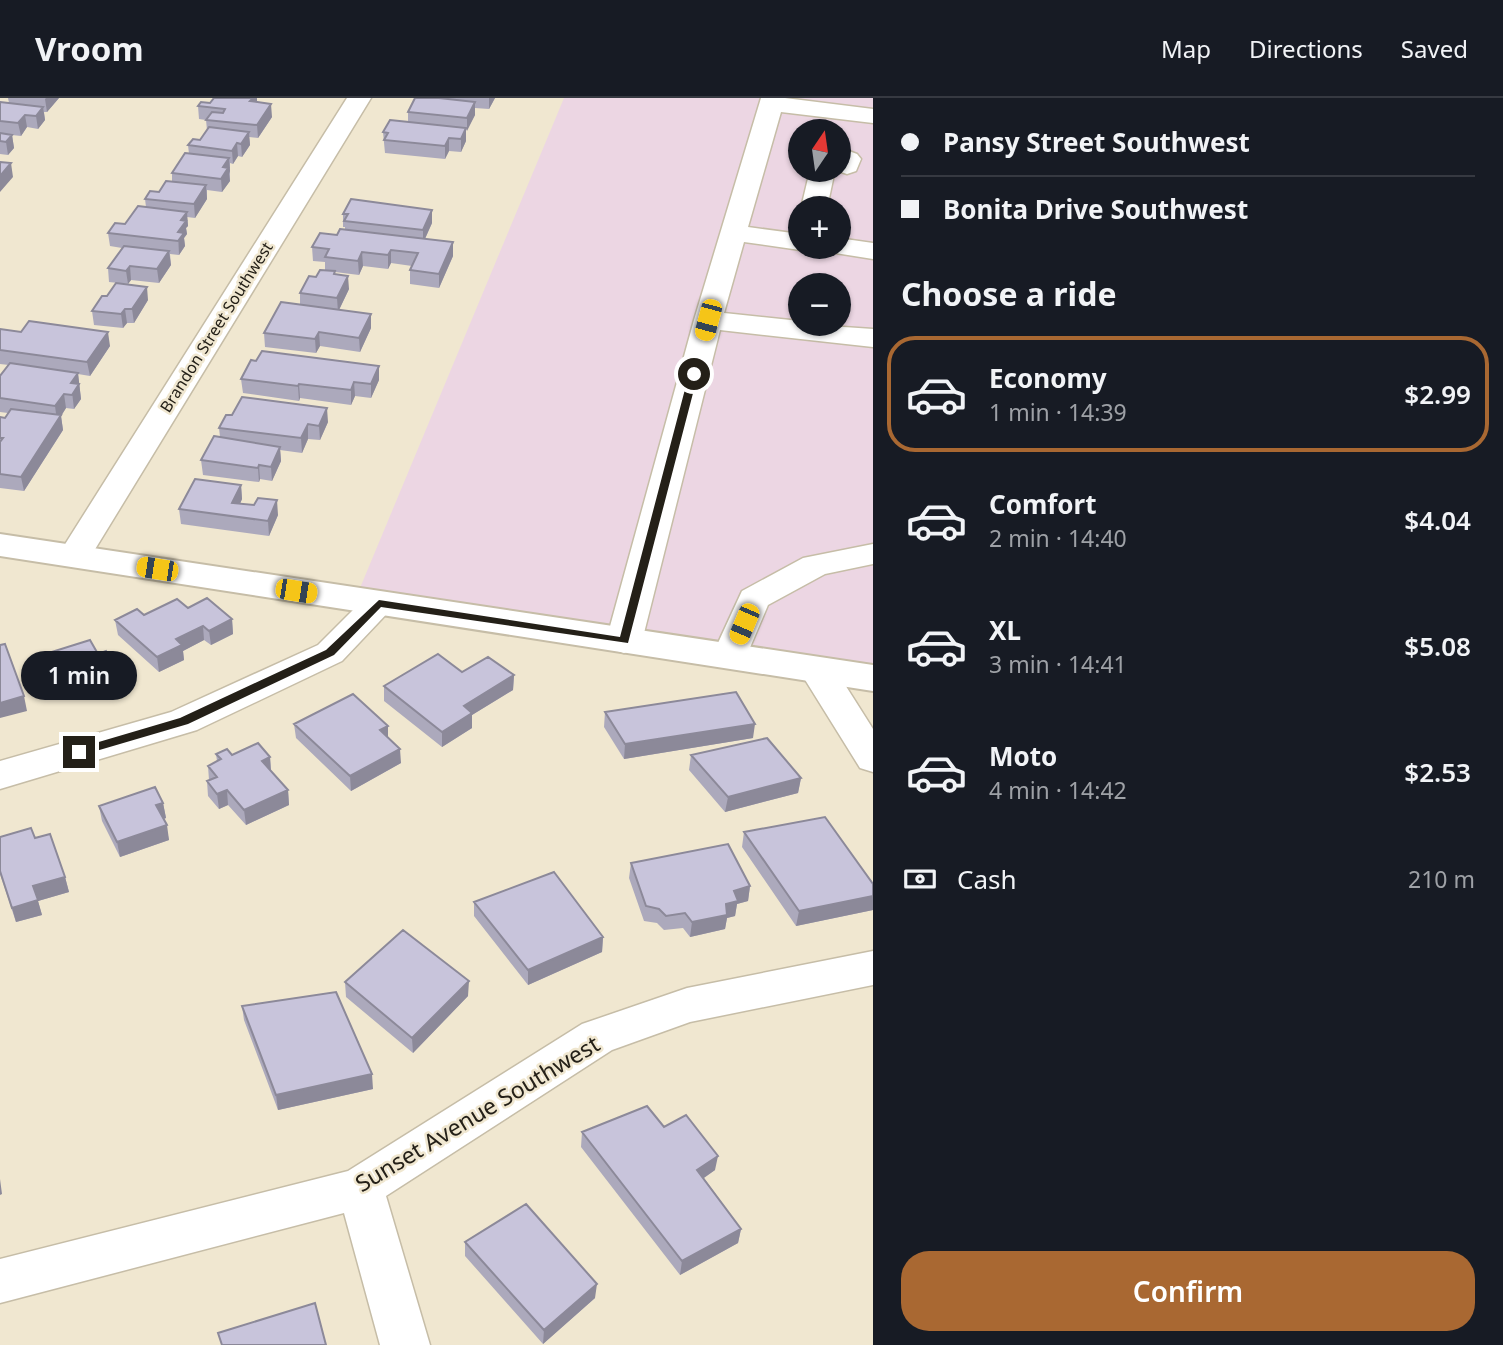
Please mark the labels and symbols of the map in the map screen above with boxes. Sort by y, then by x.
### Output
north arrow [788,119,850,182]
street label: Brandon Street Southwest [154,237,278,416]
car [693,297,724,343]
route start [678,358,710,390]
car [135,555,180,583]
car [274,577,319,605]
car [727,601,762,647]
callout: 1 min [21,650,137,700]
route end [63,736,95,768]
street label: Sunset Avenue Southwest [349,1027,605,1199]

